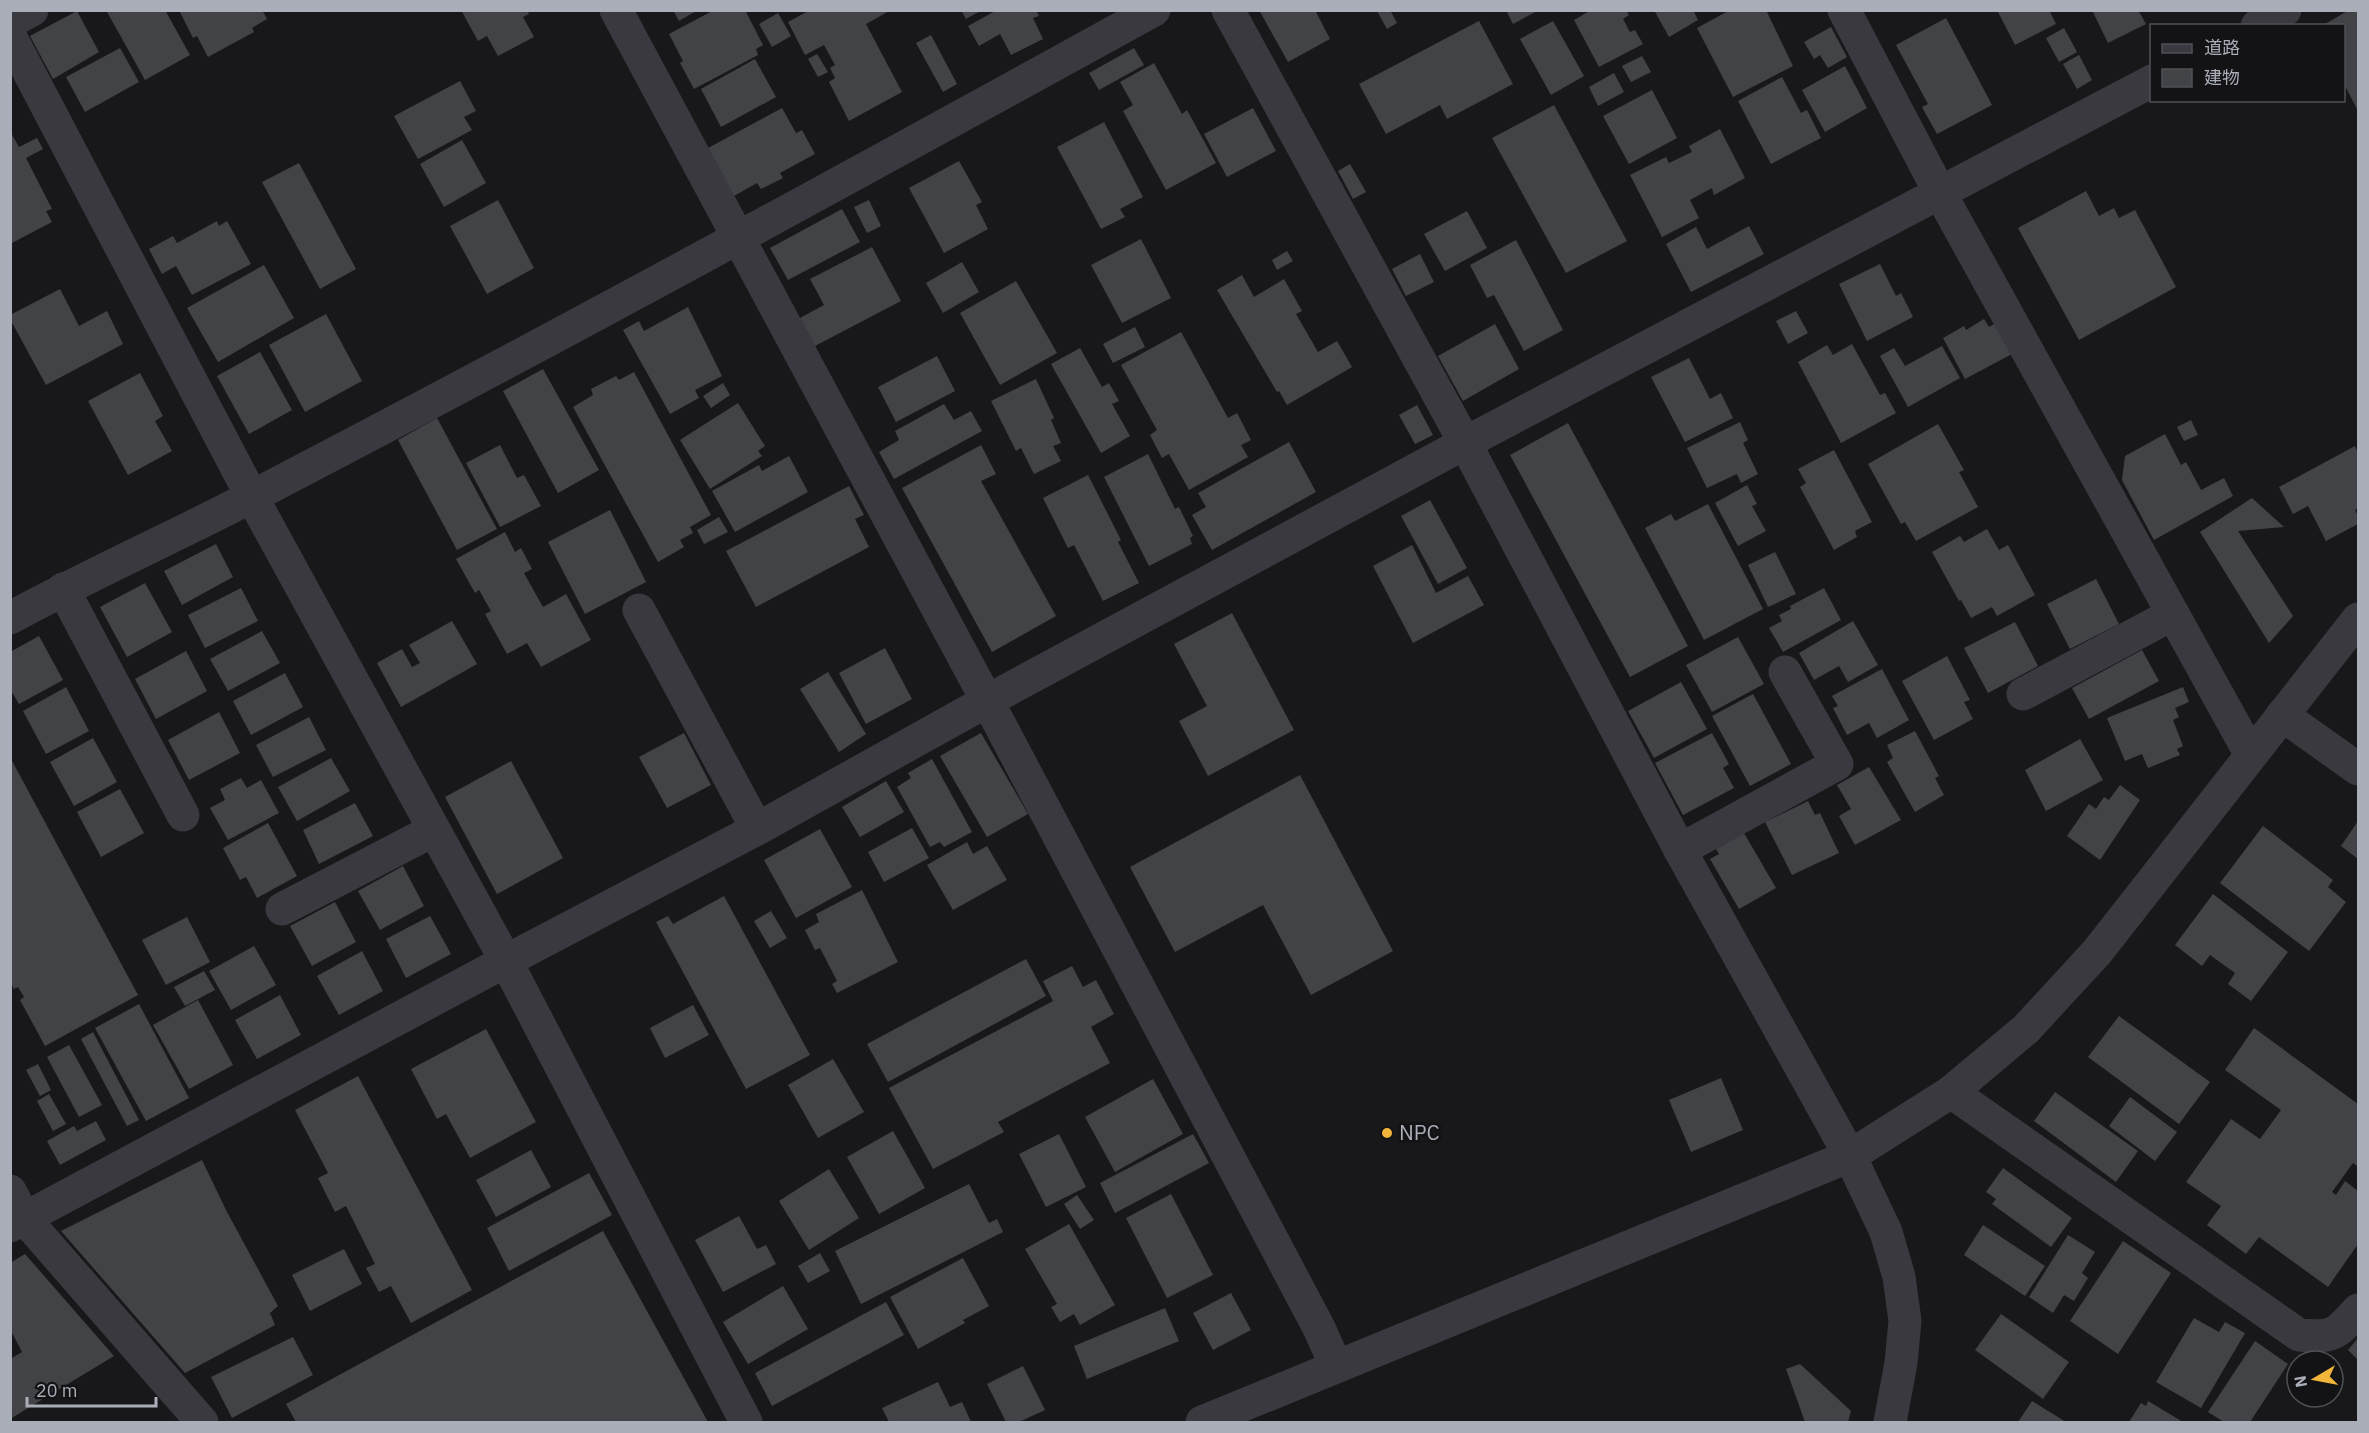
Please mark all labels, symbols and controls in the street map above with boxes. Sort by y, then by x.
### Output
legend [2150,24,2345,102]
text: 道路 [2204,36,2240,59]
text: 建物 [2204,66,2240,89]
place label: NPC [1399,1118,1440,1146]
marker: NPC [1380,1126,1394,1140]
north arrow [2285,1349,2345,1409]
scale bar [27,1370,156,1408]
text: N [2289,1374,2311,1389]
text: 20 m [36,1379,78,1402]

